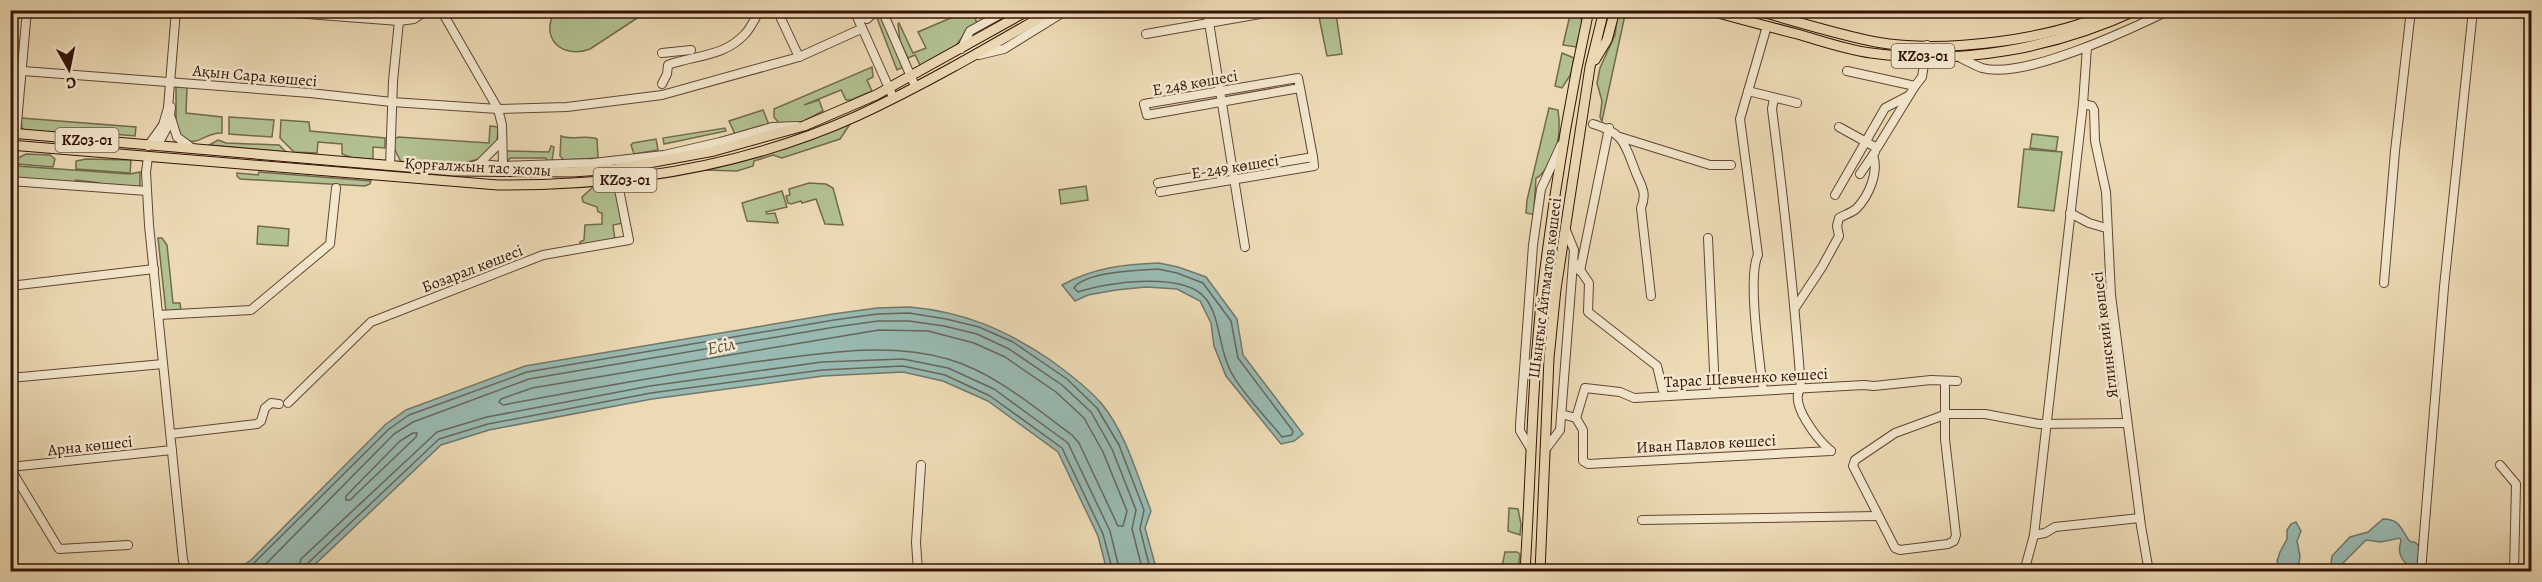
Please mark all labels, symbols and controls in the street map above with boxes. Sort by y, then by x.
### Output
north arrow [39,39,99,99]
road number: KZ03-01 [1892,44,1954,68]
street label: Ақын Сара көшесі [191,60,318,92]
street label: Е 248 көшесі [1151,65,1240,101]
text: С [64,71,78,94]
road number: KZ03-01 [56,128,118,152]
street label: Е-249 көшесі [1190,149,1280,185]
street label: Қорғалжын тас жолы [404,152,552,182]
road number: KZ03-01 [594,168,656,192]
street label: Шыңғыс Айтматов көшесі [1523,196,1567,380]
street label: Бозарал көшесі [419,240,526,298]
street label: Яглинский көшесі [2086,270,2124,400]
water label: Есіл [705,331,737,361]
street label: Тарас Шевченко көшесі [1663,363,1829,393]
street label: Иван Павлов көшесі [1635,429,1777,459]
street label: Арна көшесі [46,431,134,461]

